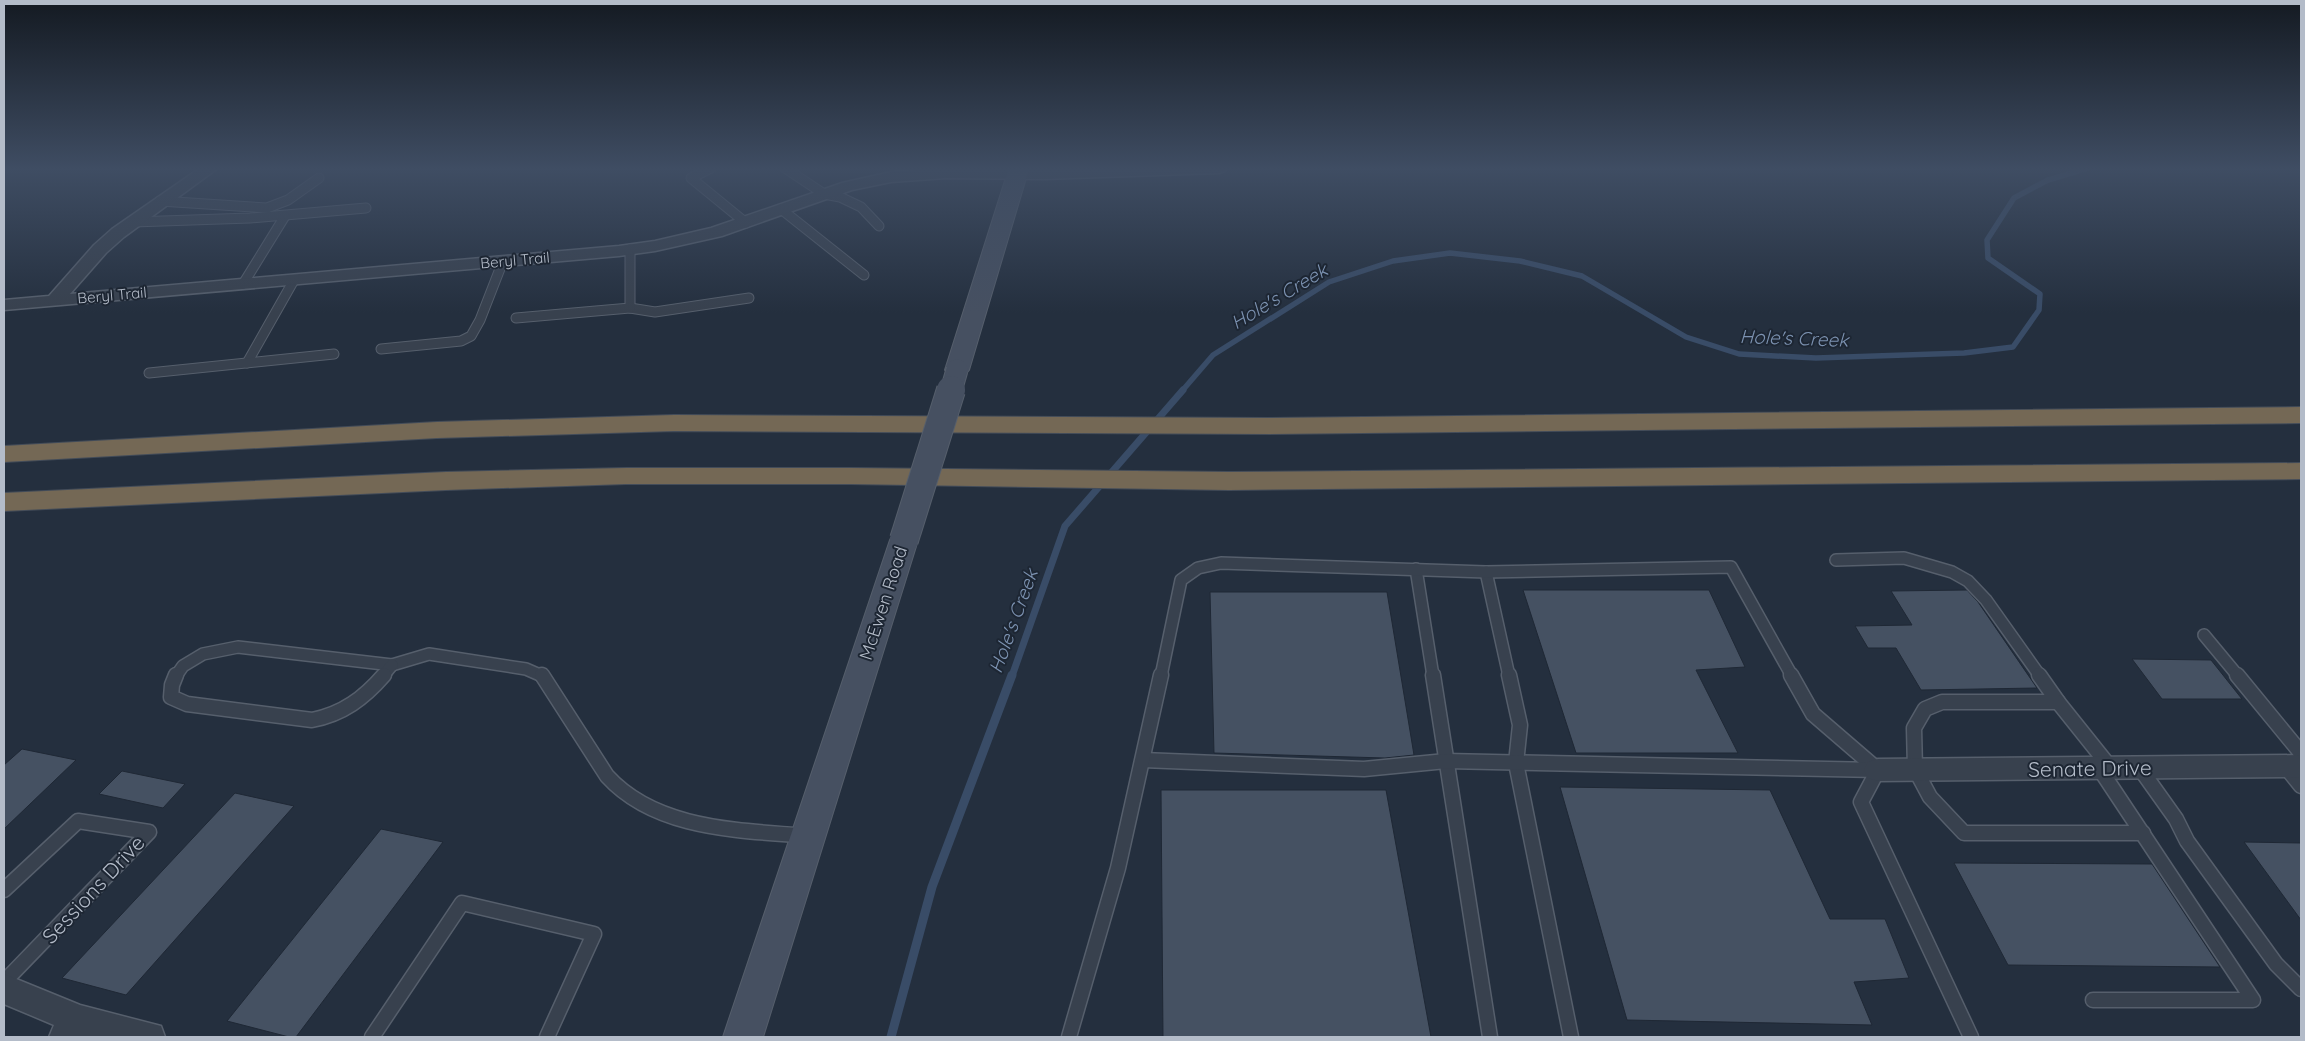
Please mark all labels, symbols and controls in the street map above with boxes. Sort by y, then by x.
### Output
street label: Beryl Trail [480,248,550,272]
water label: Hole's Creek [1226,257,1333,334]
street label: Beryl Trail [77,283,147,307]
water label: Hole's Creek [1739,324,1851,352]
street label: McEwen Road [854,543,912,663]
water label: Hole's Creek [983,564,1044,676]
street label: Senate Drive [2028,754,2152,782]
street label: Sessions Drive [36,829,150,949]

